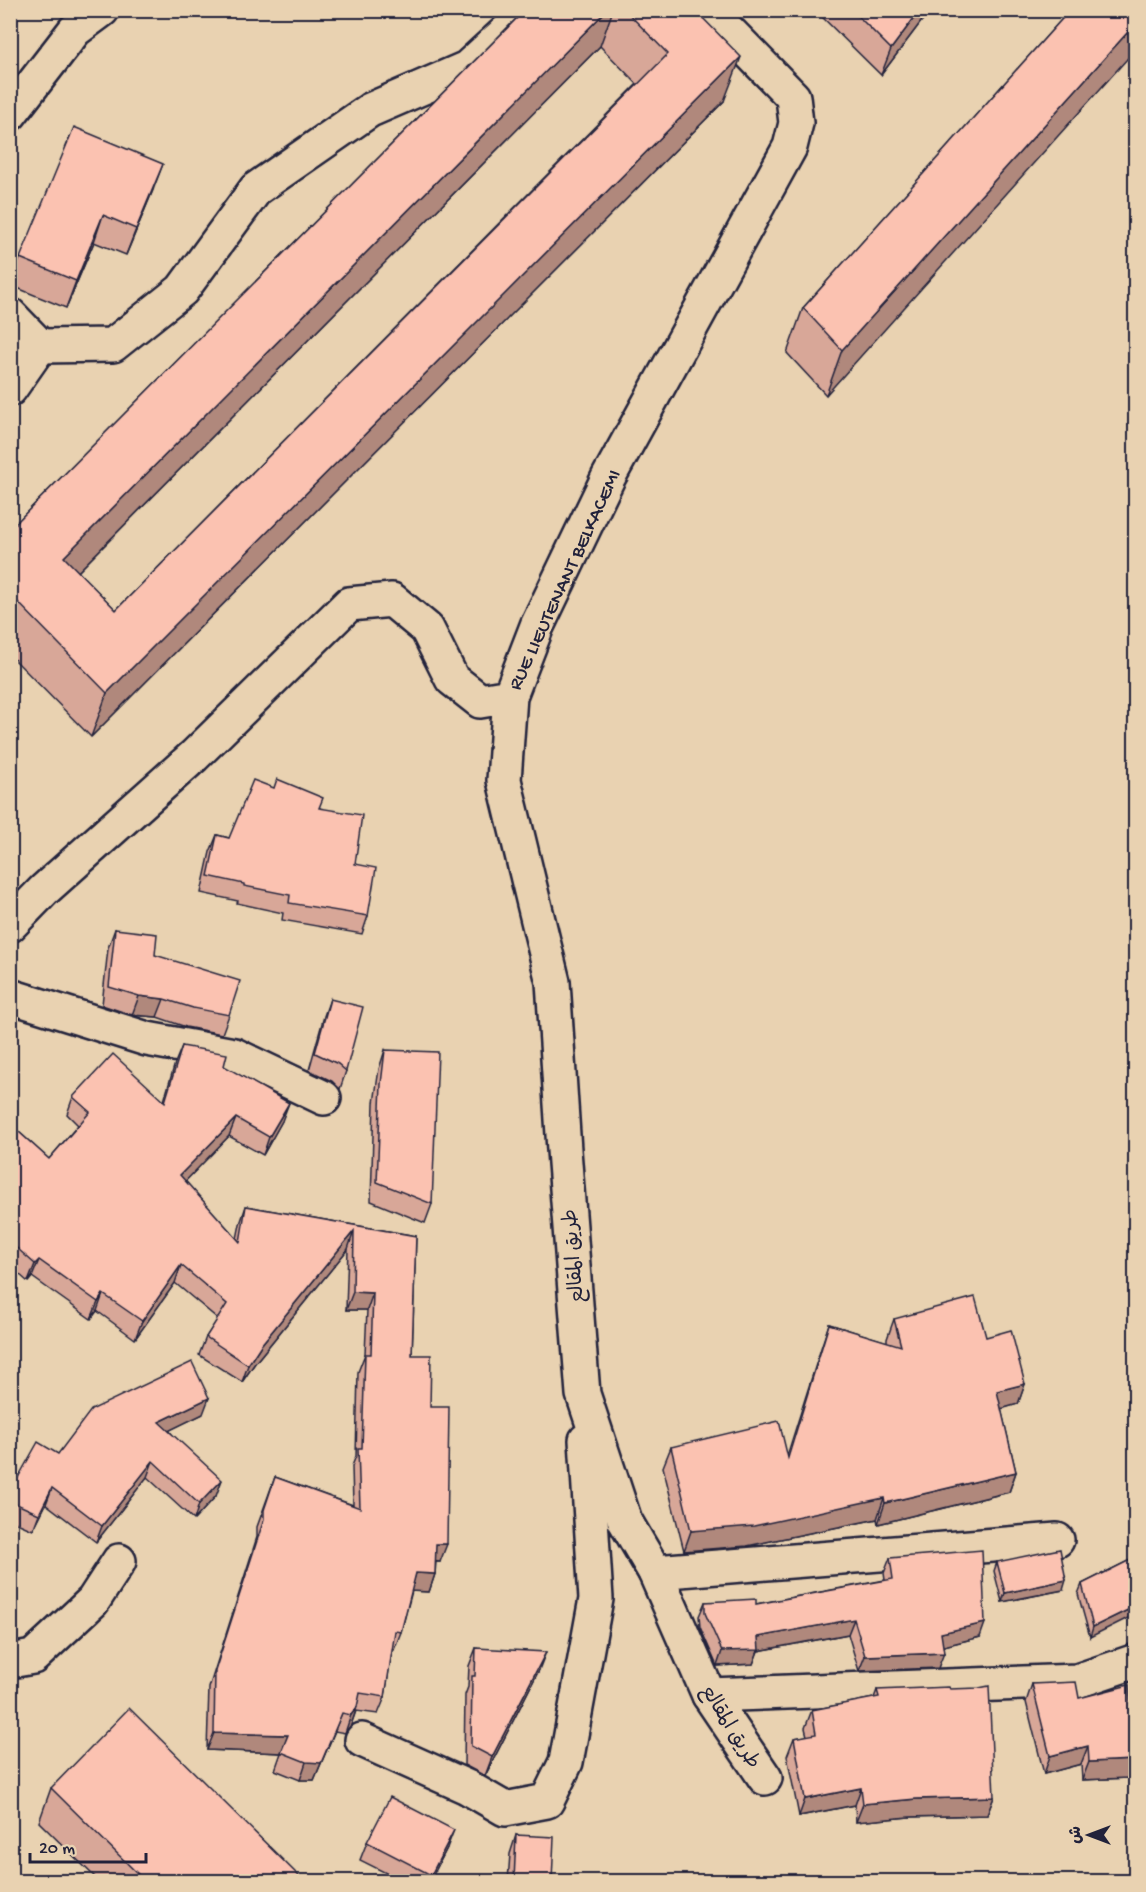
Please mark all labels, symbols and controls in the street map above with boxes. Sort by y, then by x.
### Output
street label: RUE LIEUTENANT BELKACEMI [505,467,627,694]
street label: طريق المقالع [559,1208,591,1304]
street label: طريق المقالع [694,1681,765,1774]
north arrow [1059,1805,1119,1865]
scale bar [30,1826,146,1864]
text: ش [1068,1826,1087,1844]
text: 20 m [39,1839,75,1860]

